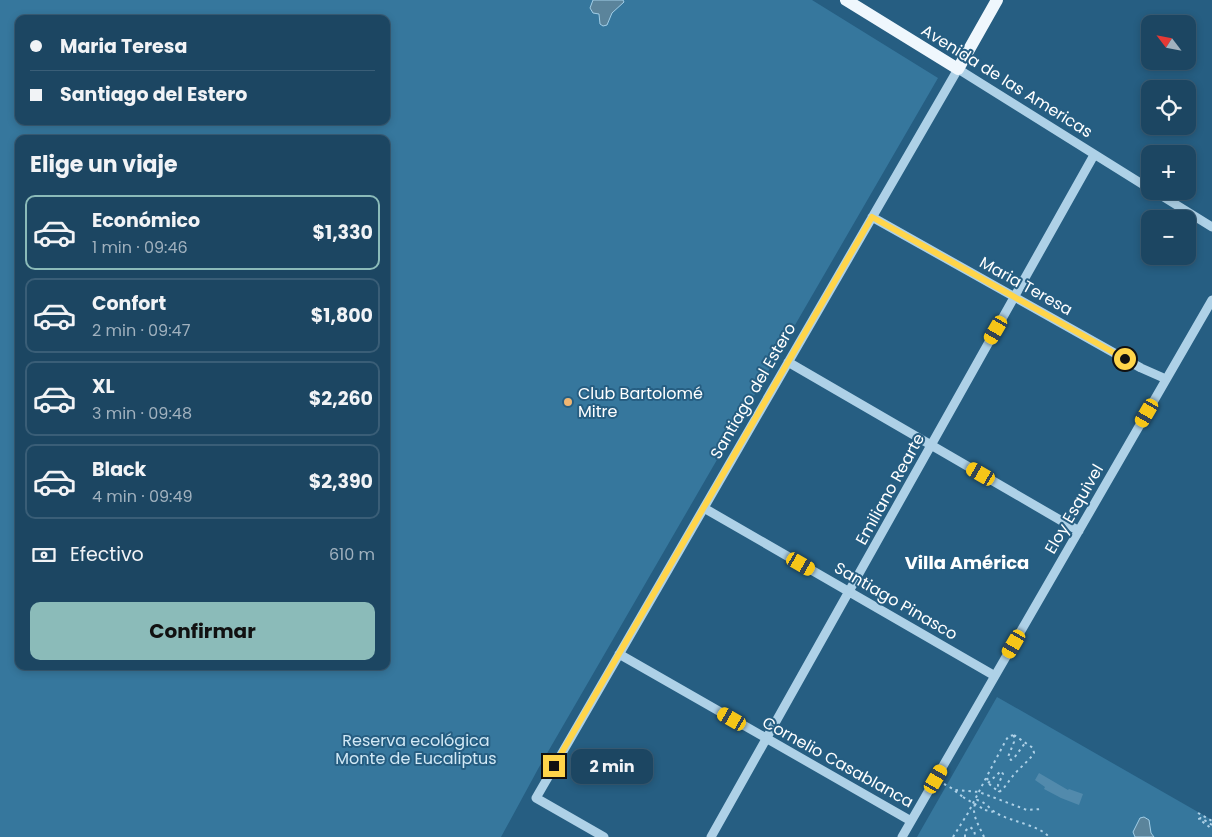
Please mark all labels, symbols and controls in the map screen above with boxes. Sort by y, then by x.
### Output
north arrow [1141,15,1196,70]
map controls [1141,15,1196,265]
street label: Avenida de las Americas [917,19,1097,143]
text: Maria Teresa [60,33,187,60]
button: locate [1141,80,1196,135]
text: Santiago del Estero [60,81,247,108]
button: + [1141,145,1196,200]
text: Elige un viaje [30,149,178,180]
text: Económico [92,207,200,234]
icon: car [32,210,77,255]
button: − [1141,210,1196,265]
text: $1,330 [313,219,373,246]
text: 1 min · 09:46 [92,236,188,259]
street label: Maria Teresa [975,251,1077,321]
text: Confort [92,290,166,317]
icon: car [32,293,77,338]
text: $1,800 [311,302,373,329]
car [982,313,1009,347]
text: 2 min · 09:47 [92,319,190,342]
street label: Santiago del Estero [705,319,801,463]
route start [1114,348,1136,370]
text: XL [92,373,115,400]
icon: car [32,376,77,421]
place label: Club Bartolomé Mitre [578,382,703,423]
text: $2,260 [309,385,373,412]
marker: Club Bartolomé Mitre [562,396,574,408]
car [1133,396,1160,430]
text: 3 min · 09:48 [92,402,192,425]
street label: Emiliano Rearte [850,429,930,549]
text: Black [92,456,146,483]
icon: car [32,459,77,504]
car [964,460,997,488]
street label: Eloy Esquivel [1039,460,1109,558]
text: $2,390 [309,468,373,495]
text: 4 min · 09:49 [92,485,193,508]
icon: cash [30,541,58,569]
text: Efectivo [70,541,144,568]
text: 610 m [329,543,375,566]
car [784,550,817,578]
district label: Villa América [905,550,1029,575]
street label: Santiago Pinasco [830,556,962,646]
button: Confirmar [30,602,375,660]
car [1000,627,1027,661]
car [715,705,748,733]
street label: Cornelio Casablanca [758,711,918,813]
park label: Reserva ecológica Monte de Eucaliptus [335,729,497,770]
callout: 2 min [572,748,654,784]
route end [543,755,565,777]
text: 2 min [590,755,634,778]
car [922,762,949,796]

